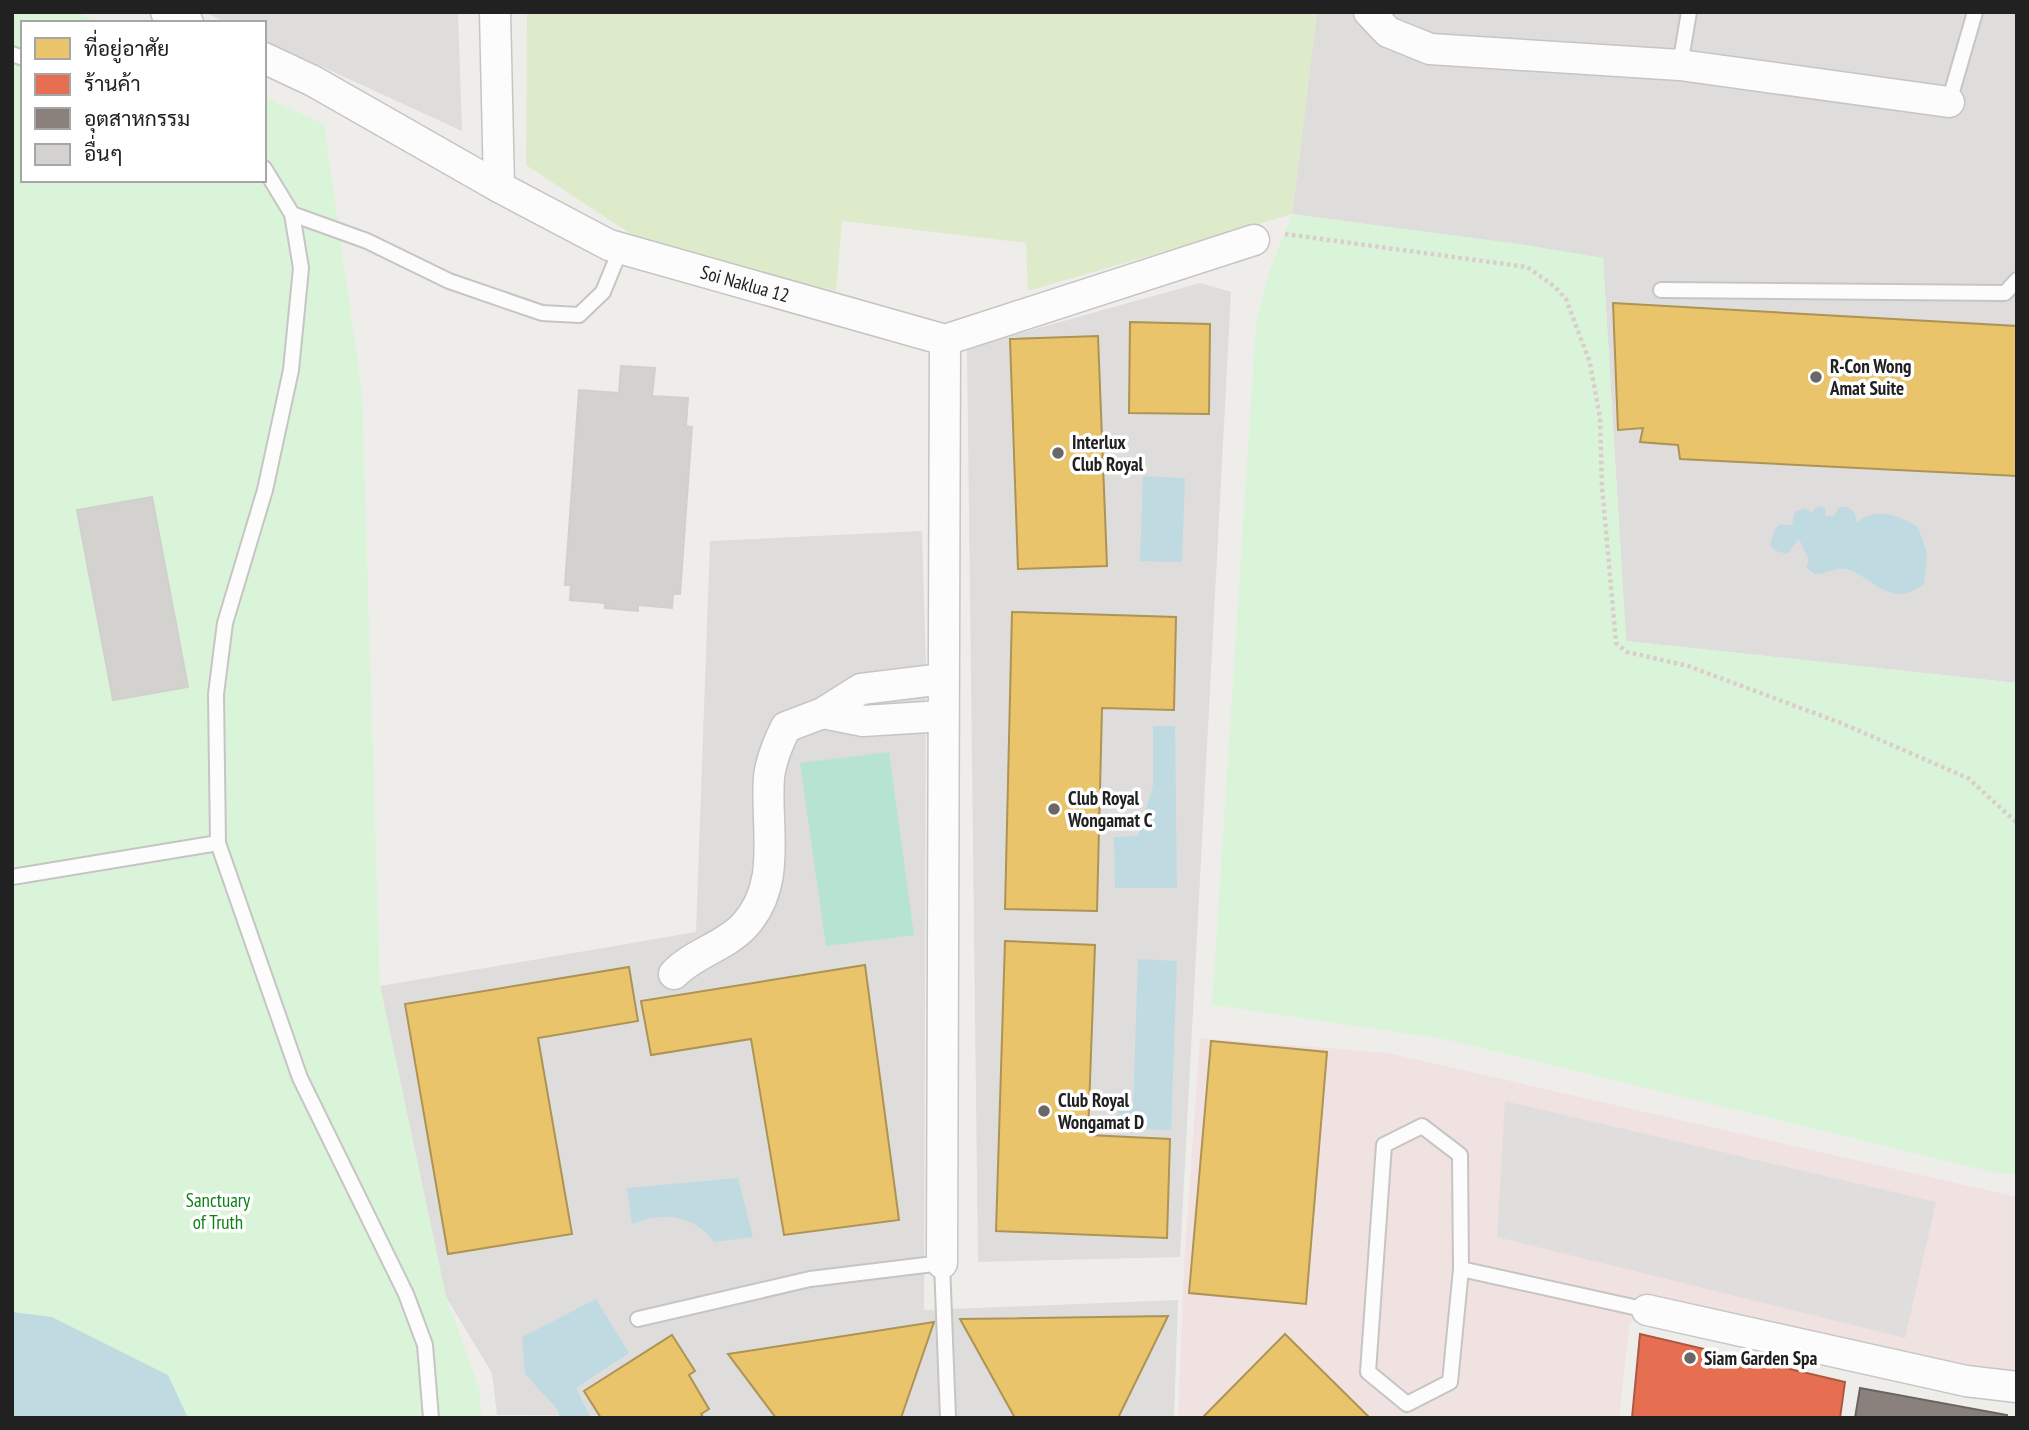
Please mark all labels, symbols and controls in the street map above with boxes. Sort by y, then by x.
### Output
legend [21,21,266,182]
text: ที่อยู่อาศัย [84,29,169,64]
text: ร้านค้า [84,70,141,97]
text: อุตสาหกรรม [84,105,190,133]
text: อื่นๆ [84,134,123,167]
street label: Soi Naklua 12 [698,260,792,307]
place label: R-Con Wong Amat Suite [1829,354,1911,400]
marker: R-Con Wong Amat Suite [1808,369,1824,385]
place label: Interlux Club Royal [1072,430,1144,476]
marker: Interlux Club Royal [1050,445,1066,461]
place label: Club Royal Wongamat C [1067,786,1153,832]
marker: Club Royal Wongamat C [1046,801,1062,817]
place label: Club Royal Wongamat D [1057,1088,1144,1134]
marker: Club Royal Wongamat D [1036,1103,1052,1119]
park label: Sanctuary of Truth [186,1188,251,1234]
place label: Siam Garden Spa [1704,1346,1818,1370]
marker: Siam Garden Spa [1682,1350,1698,1366]

